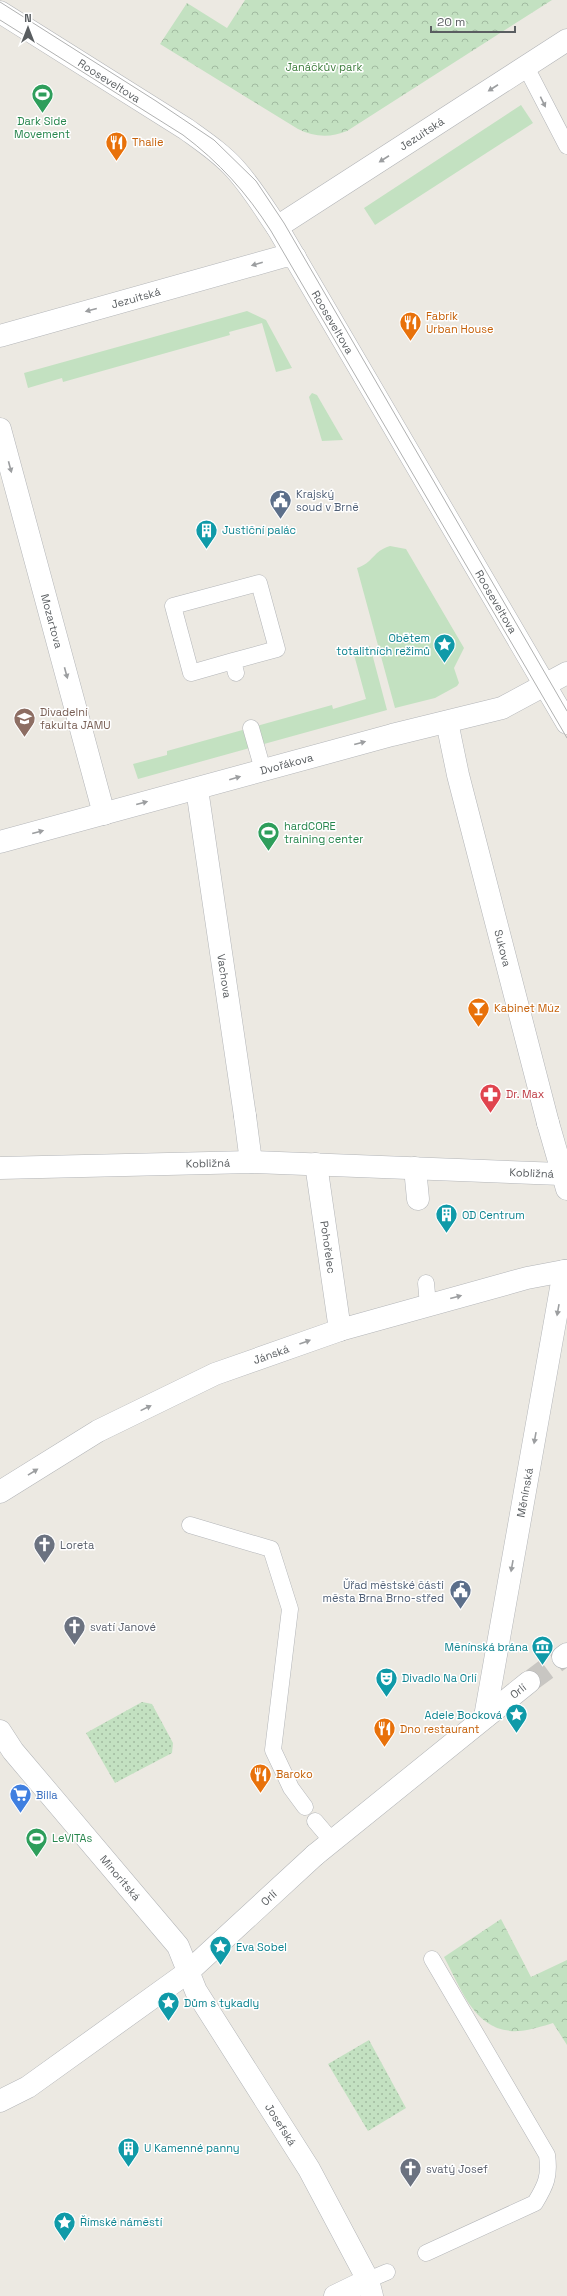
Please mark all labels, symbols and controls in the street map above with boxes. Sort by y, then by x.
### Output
north arrow [8,8,48,48]
scale bar [431,8,515,34]
text: N [24,11,32,25]
text: 20 m [437,14,465,30]
street label: Rooseveltova [75,56,144,106]
park label: Janáčkův park [286,60,363,74]
sports icon: Dark Side Movement [29,82,55,115]
one-way arrow [487,85,499,92]
one-way arrow [540,97,546,108]
place label: Dark Side Movement [14,114,70,141]
street label: Jezuitská [396,114,447,153]
restaurant icon: Thalie [104,129,130,162]
place label: Thalie [132,135,163,149]
one-way arrow [379,155,389,163]
one-way arrow [251,262,263,268]
street label: Jezuitská [109,284,163,311]
street label: Rooseveltova [309,288,357,357]
one-way arrow [85,307,97,313]
restaurant icon: Fabrik Urban House [397,309,423,342]
place label: Fabrik Urban House [426,309,494,336]
one-way arrow [7,461,13,473]
public building icon: Krajský soud v Brně [268,487,294,520]
place label: Krajský soud v Brně [296,487,359,514]
building icon: Justiční palác [193,517,219,550]
place label: Justiční palác [222,523,296,537]
street label: Rooseveltova [472,568,520,637]
street label: Mozartova [38,592,66,651]
place label: Obětem totalitních režimů [336,631,430,658]
place icon: Obětem totalitních režimů [432,631,458,664]
one-way arrow [63,667,69,679]
school or university icon: Divadelní fakulta JAMU [12,705,38,738]
place label: Divadelní fakulta JAMU [40,705,111,732]
one-way arrow [354,740,366,746]
street label: Dvořákova [258,750,315,778]
one-way arrow [229,775,241,781]
one-way arrow [136,800,148,806]
sports icon: hardCORE training center [256,819,282,852]
place label: hardCORE training center [284,819,363,846]
one-way arrow [32,829,44,835]
street label: Sukova [491,928,514,969]
street label: Vachova [214,953,235,1000]
bar icon: Kabinet Múz [465,995,491,1028]
place label: Kabinet Múz [494,1001,560,1015]
pharmacy icon: Dr. Max [478,1081,504,1114]
place label: Dr. Max [506,1087,545,1101]
street label: Kobližná [185,1155,231,1171]
street label: Kobližná [509,1165,555,1181]
building icon: OD Centrum [434,1202,460,1235]
place label: OD Centrum [462,1208,525,1222]
street label: Pohořelec [317,1220,339,1274]
one-way arrow [450,1294,463,1300]
one-way arrow [555,1304,561,1316]
one-way arrow [299,1339,311,1345]
street label: Jánská [251,1341,292,1367]
one-way arrow [141,1405,152,1411]
one-way arrow [532,1432,538,1444]
street label: Měnínská [513,1466,536,1518]
one-way arrow [27,1468,39,1475]
church icon: Loreta [32,1532,58,1565]
place label: Loreta [60,1538,95,1552]
one-way arrow [509,1560,515,1572]
place label: Ǔřad městské části města Brna Brno-střed [323,1578,444,1605]
public building icon: Ǔřad městské části města Brna Brno-střed [447,1578,473,1611]
church icon: svatí Janové [61,1614,87,1647]
place label: svatí Janové [90,1620,156,1634]
museum icon: Měnínská brána [530,1634,556,1667]
place label: Měnínská brána [445,1640,529,1654]
theatre icon: Divadlo Na Orlí [374,1665,400,1698]
place label: Divadlo Na Orlí [402,1671,477,1685]
street label: Orlí [507,1680,529,1702]
place icon: Adele Bocková [504,1702,530,1735]
place label: Adele Bocková [425,1708,503,1722]
restaurant icon: Dno restaurant [371,1716,397,1749]
place label: Dno restaurant [400,1722,480,1736]
restaurant icon: Baroko [248,1761,274,1794]
place label: Baroko [276,1767,313,1781]
supermarket icon: Billa [7,1782,33,1815]
place label: Billa [36,1788,58,1802]
sports icon: LeVITAs [23,1825,49,1858]
place label: LeVITAs [52,1831,93,1845]
street label: Minoritská [97,1852,144,1904]
street label: Orlí [258,1887,280,1909]
place icon: Eva Sobel [207,1934,233,1967]
place label: Eva Sobel [236,1940,287,1954]
place icon: Dům s tykadly [156,1990,182,2023]
place label: Dům s tykadly [184,1996,259,2010]
street label: Josefská [262,2101,300,2149]
building icon: U Kamenné panny [116,2135,142,2168]
place label: U Kamenné panny [144,2141,240,2155]
church icon: svatý Josef [398,2156,424,2189]
place label: svatý Josef [426,2162,488,2176]
place icon: Římské náměstí [51,2209,77,2242]
place label: Římské náměstí [80,2215,163,2229]

